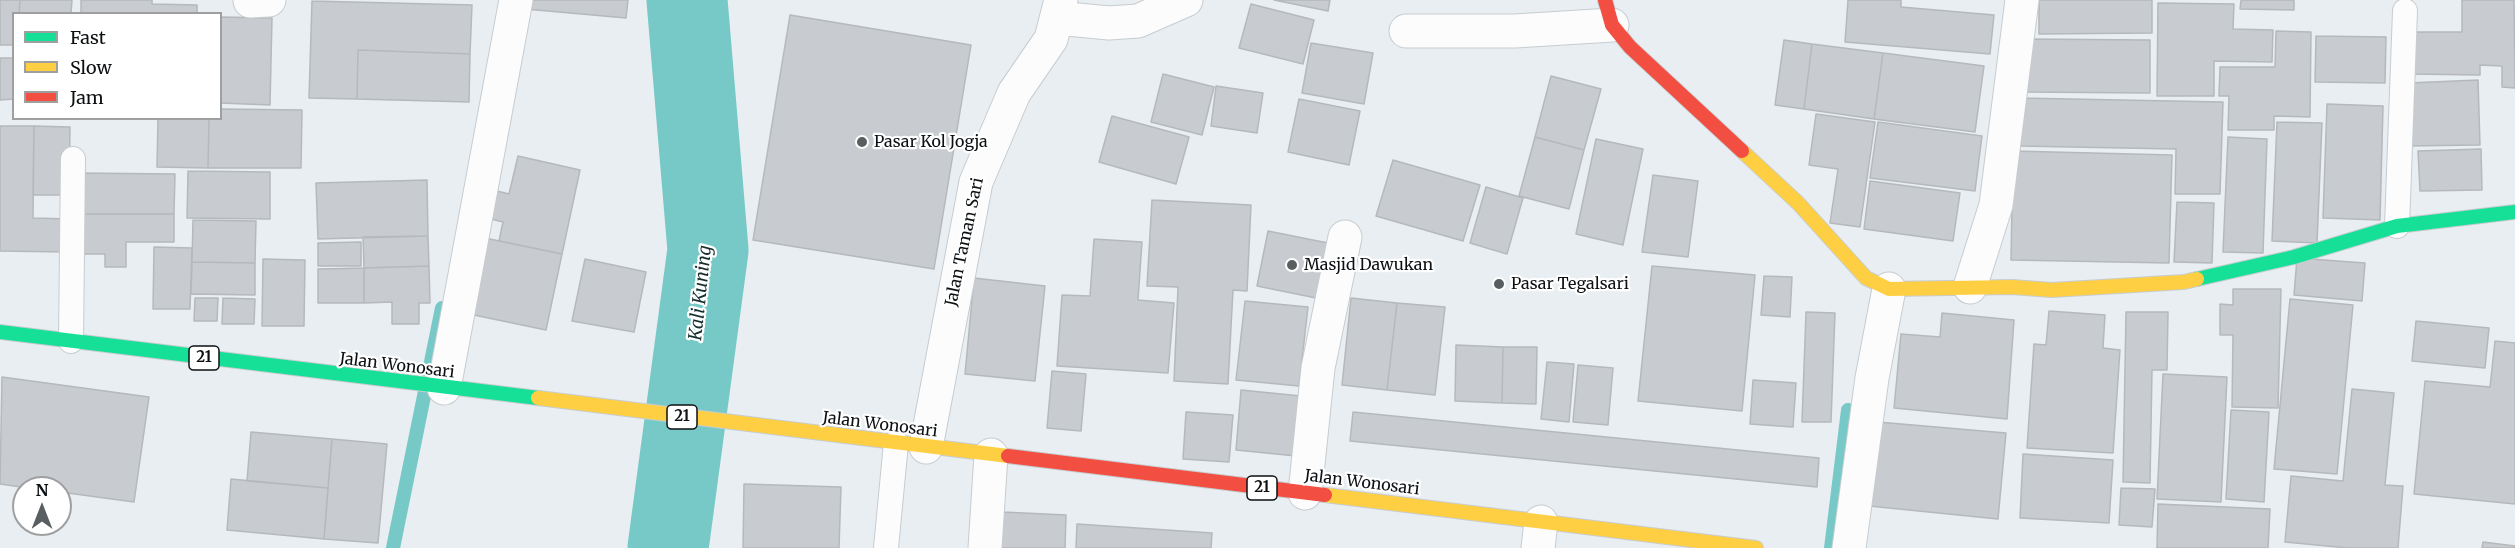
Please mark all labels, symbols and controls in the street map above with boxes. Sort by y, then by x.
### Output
legend [12,12,222,120]
text: Fast [70,26,106,49]
text: Slow [70,56,112,79]
text: Jam [70,86,104,109]
place label: Pasar Kol Jogja [874,132,988,152]
marker: Pasar Kol Jogja [855,135,869,149]
street label: Jalan Taman Sari [942,176,988,308]
water label: Kali Kuning [685,244,717,342]
place label: Masjid Dawukan [1304,255,1433,275]
marker: Masjid Dawukan [1285,258,1299,272]
place label: Pasar Tegalsari [1511,274,1629,294]
marker: Pasar Tegalsari [1492,277,1506,291]
road number: 21 [189,346,219,370]
street label: Jalan Wonosari [338,349,456,383]
road number: 21 [667,405,697,429]
street label: Jalan Wonosari [821,408,939,442]
street label: Jalan Wonosari [1303,466,1421,500]
north arrow [12,476,72,536]
road number: 21 [1247,476,1277,500]
text: N [36,480,48,500]

